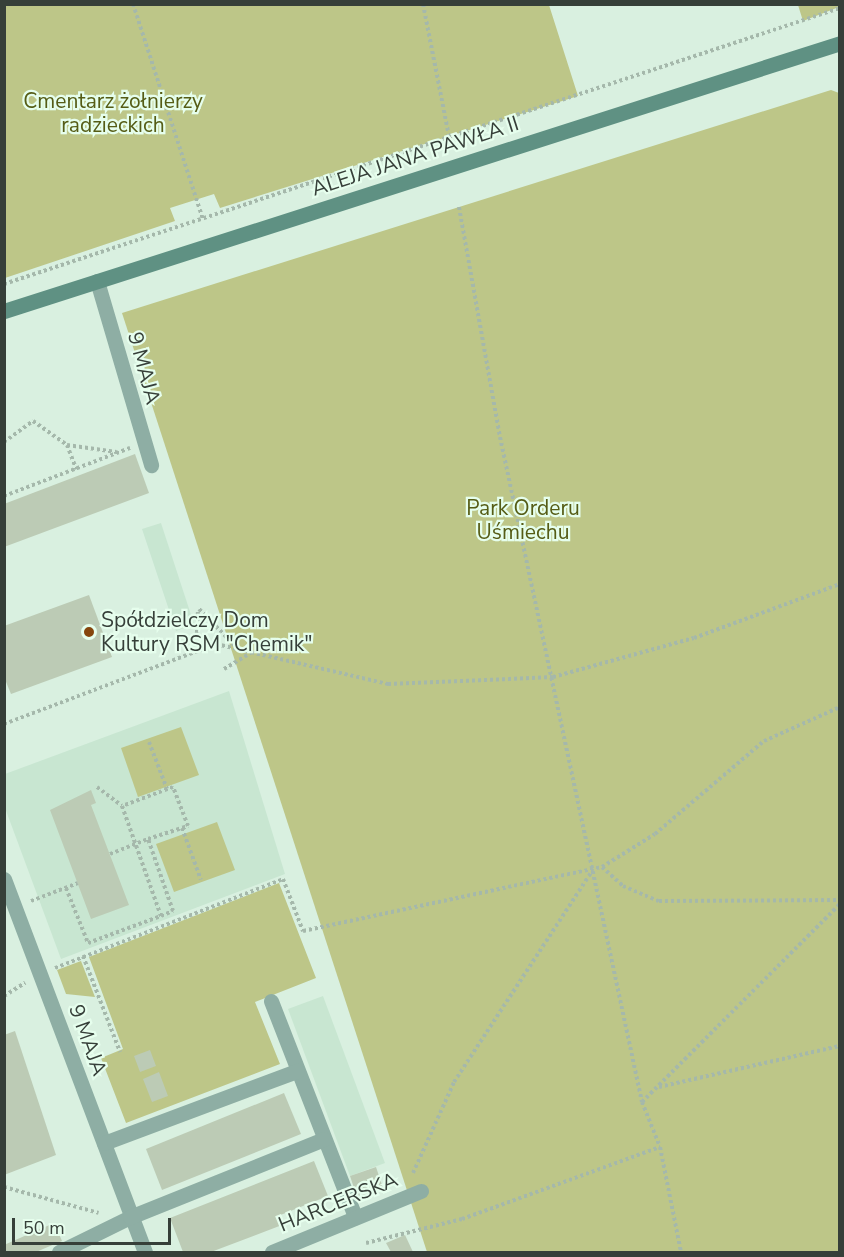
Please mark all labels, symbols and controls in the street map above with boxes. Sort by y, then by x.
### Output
park label: Cmentarz żołnierzy radzieckich [23,88,203,138]
street label: ALEJA JANA PAWŁA II [308,111,522,201]
street label: 9 MAJA [122,329,166,407]
park label: Park Orderu Uśmiechu [466,495,580,545]
place label: Spółdzielczy Dom Kultury RSM "Chemik" [101,607,313,657]
marker: Spółdzielczy Dom Kultury RSM "Chemik" [82,625,96,639]
street label: 9 MAJA [64,1001,112,1079]
street label: HARCERSKA [275,1167,401,1237]
scale bar [15,1206,174,1244]
text: 50 m [23,1216,65,1240]

